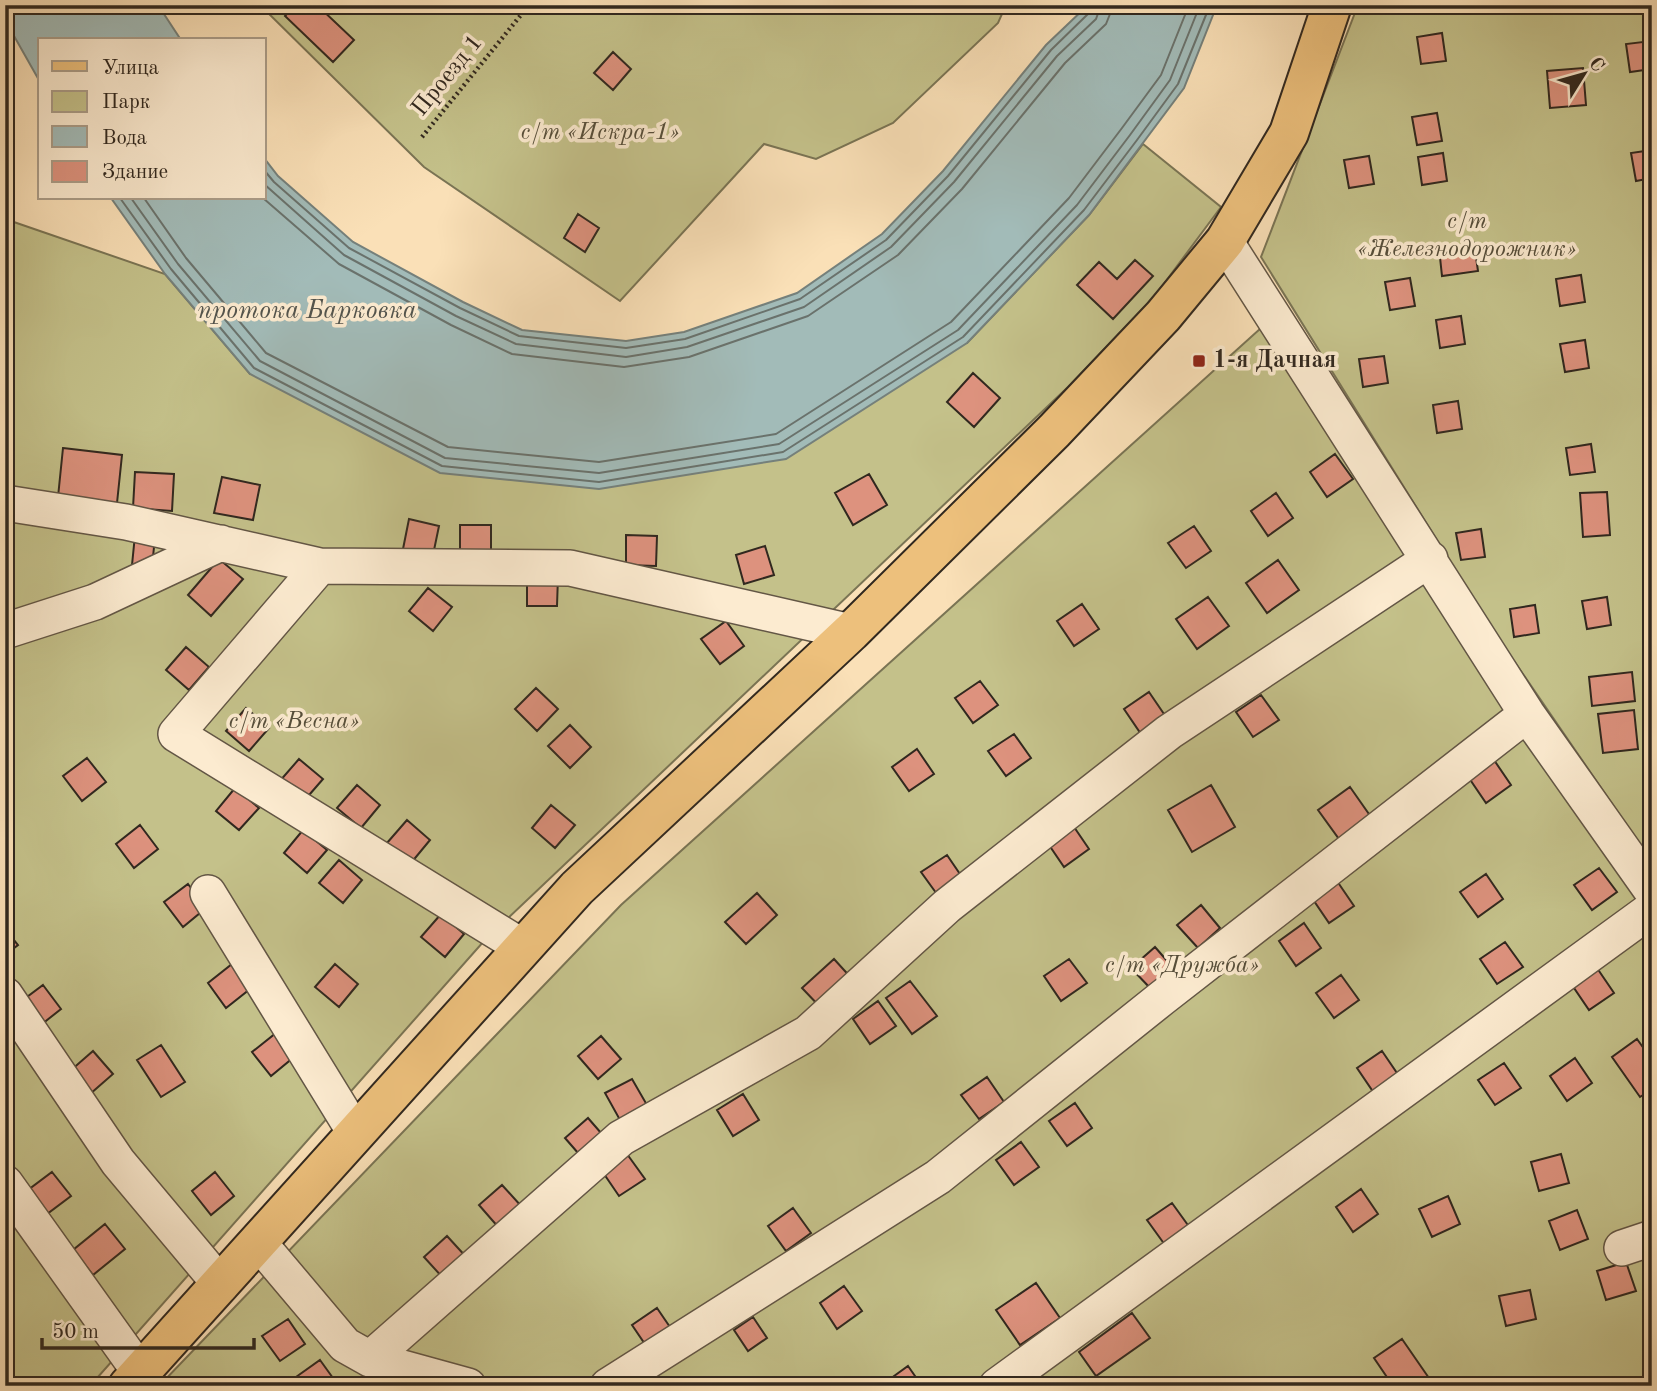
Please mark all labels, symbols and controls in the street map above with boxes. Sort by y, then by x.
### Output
street label: Проезд 1 [408,31,488,121]
legend [38,38,266,200]
north arrow [1548,38,1618,108]
text: С [1584,55,1607,76]
text: Улица [102,58,159,79]
text: Парк [102,92,151,113]
park label: с/т «Искра-1» [520,121,680,145]
text: Вода [102,128,147,149]
text: Здание [102,162,168,183]
park label: с/т «Железнодорожник» [1357,210,1577,262]
water label: протока Барковка [197,298,417,324]
place label: 1-я Дачная [1213,349,1336,373]
marker: 1-я Дачная [1191,353,1207,369]
park label: с/т «Весна» [229,710,360,734]
park label: с/т «Дружба» [1105,954,1259,978]
scale bar [42,1307,254,1351]
text: 50 m [52,1322,99,1343]

